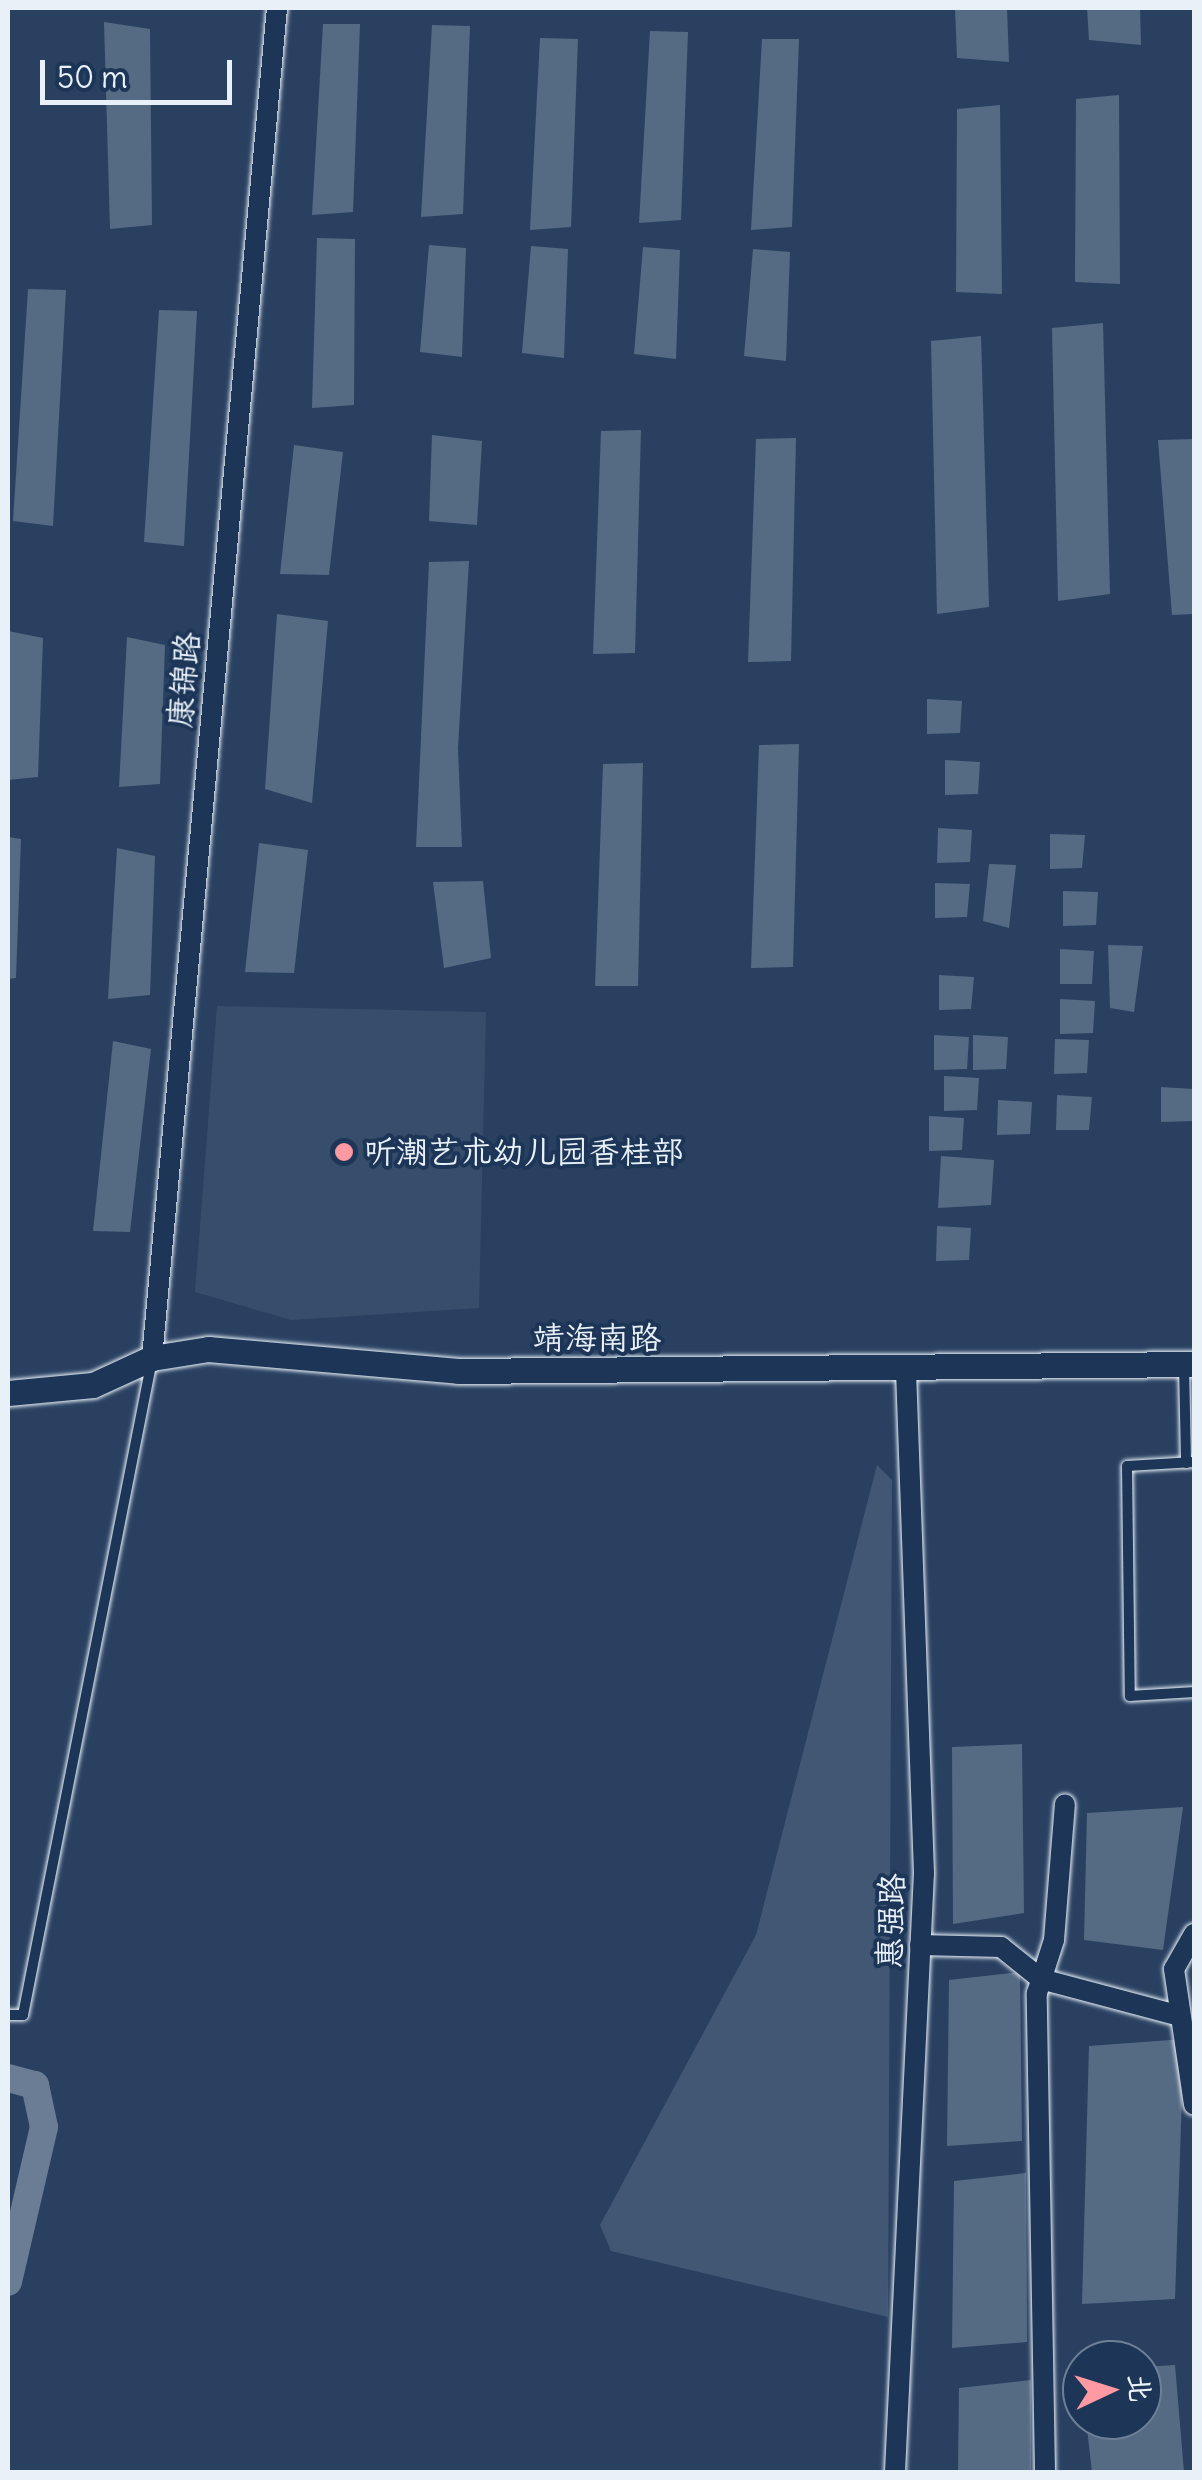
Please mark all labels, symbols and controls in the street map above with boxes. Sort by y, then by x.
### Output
scale bar [45,40,238,102]
text: 50 m [57,58,127,96]
street label: 康锦路 [161,631,207,729]
place label: 听潮艺术幼儿园香桂部 [364,1133,684,1171]
marker: 听潮艺术幼儿园香桂部 [333,1141,355,1163]
street label: 靖海南路 [533,1319,661,1357]
street label: 惠强路 [870,1872,912,1970]
north arrow [1062,2340,1162,2440]
text: 北 [1121,2373,1159,2403]

